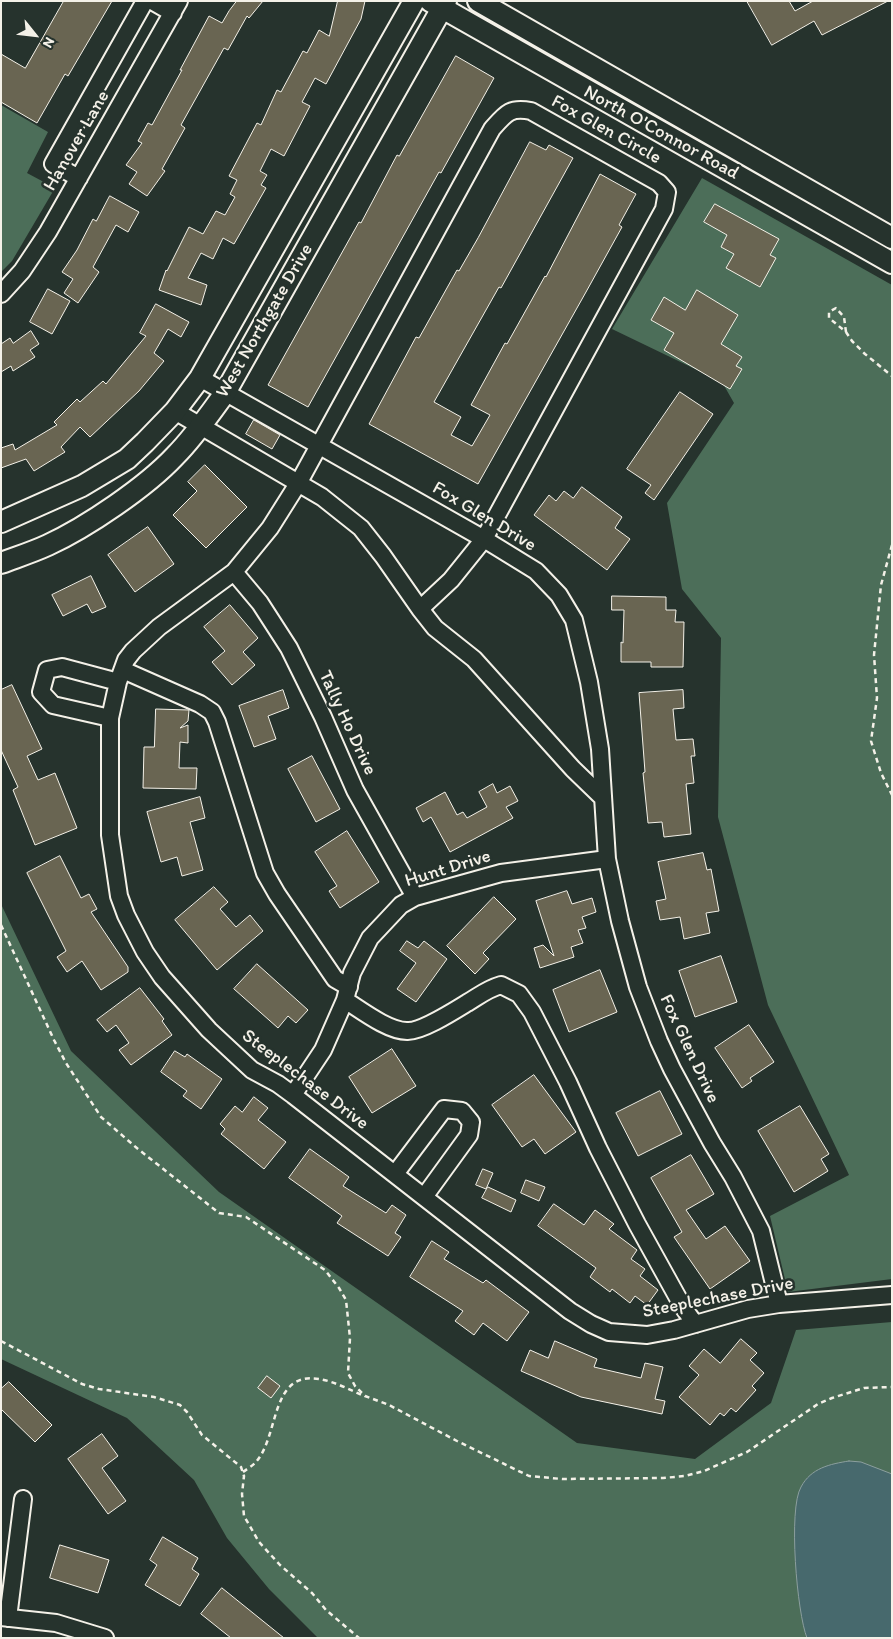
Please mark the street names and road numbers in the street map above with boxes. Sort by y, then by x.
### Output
street label: North O'Connor Road [579,81,743,185]
street label: Hanover Lane [39,87,115,195]
street label: Fox Glen Circle [547,90,665,170]
street label: West Northgate Drive [212,240,318,402]
street label: Fox Glen Drive [428,477,540,557]
street label: Tally Ho Drive [313,667,381,779]
street label: Hunt Drive [402,845,494,893]
street label: Fox Glen Drive [654,991,724,1107]
street label: Steeplechase Drive [237,1025,373,1135]
street label: Steeplechase Drive [641,1272,795,1324]

